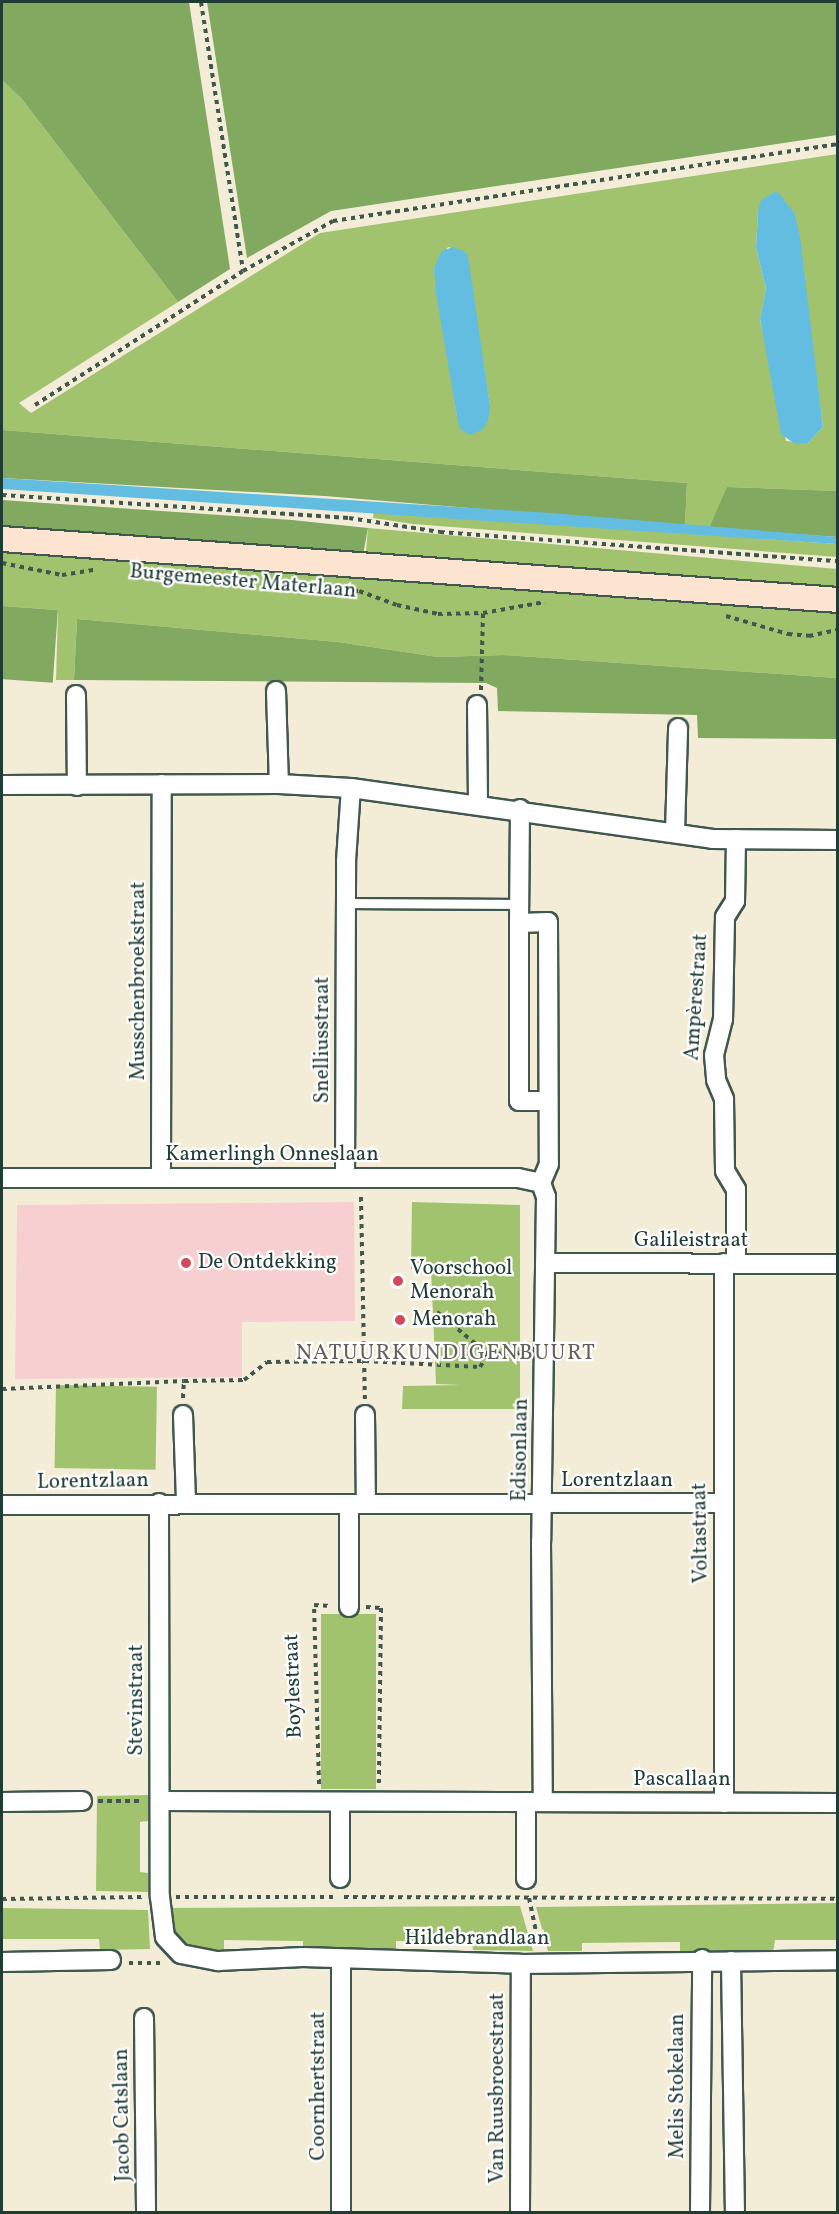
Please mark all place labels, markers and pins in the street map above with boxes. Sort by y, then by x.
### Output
place label: De Ontdekking [198,1250,337,1276]
marker: De Ontdekking [179,1256,193,1270]
place label: Voorschool Menorah [410,1256,512,1306]
marker: Voorschool Menorah [391,1274,405,1288]
place label: Menorah [412,1307,497,1333]
marker: Menorah [393,1313,407,1327]

